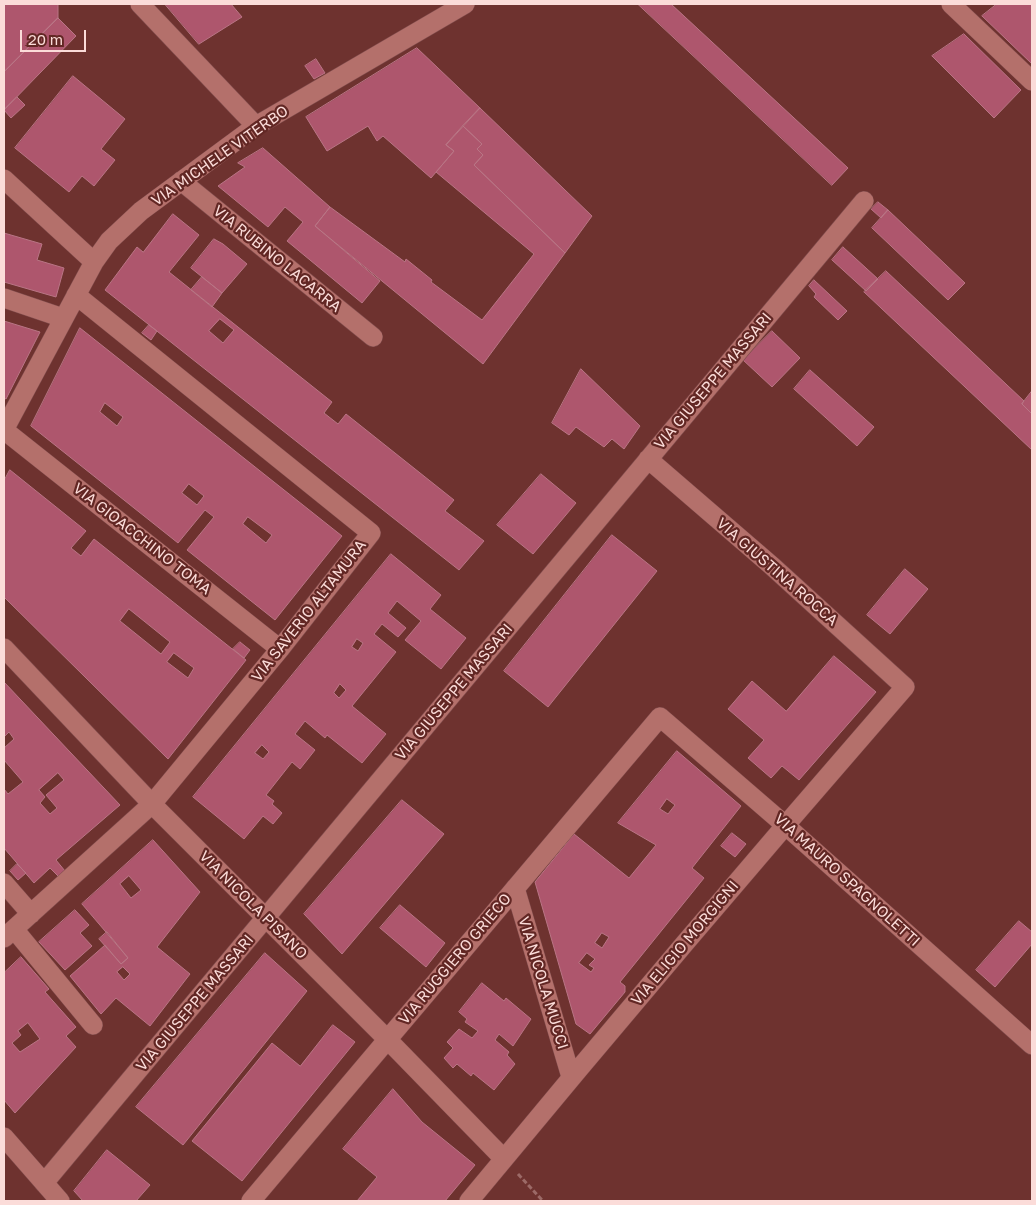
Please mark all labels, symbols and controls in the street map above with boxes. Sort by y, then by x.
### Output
scale bar [22,20,89,52]
text: 20 m [28,30,63,48]
street label: VIA MICHELE VITERBO [148,102,292,210]
street label: VIA RUBINO LACARRA [209,202,345,316]
street label: VIA GIUSEPPE MASSARI [651,309,775,453]
street label: VIA GIOACCHINO TOMA [69,480,215,598]
street label: VIA GIUSTINA ROCCA [713,514,841,630]
street label: VIA SAVERIO ALTAMURA [248,536,370,686]
street label: VIA GIUSEPPE MASSARI [392,620,516,764]
street label: VIA MAURO SPAGNOLETTI [770,810,924,950]
street label: VIA NICOLA PISANO [195,847,311,963]
street label: VIA ELIGIO MORGIGNI [628,877,742,1009]
street label: VIA RUGGIERO GRIECO [395,890,515,1028]
street label: VIA NICOLA MUCCI [514,915,572,1051]
street label: VIA GIUSEPPE MASSARI [133,931,257,1075]

